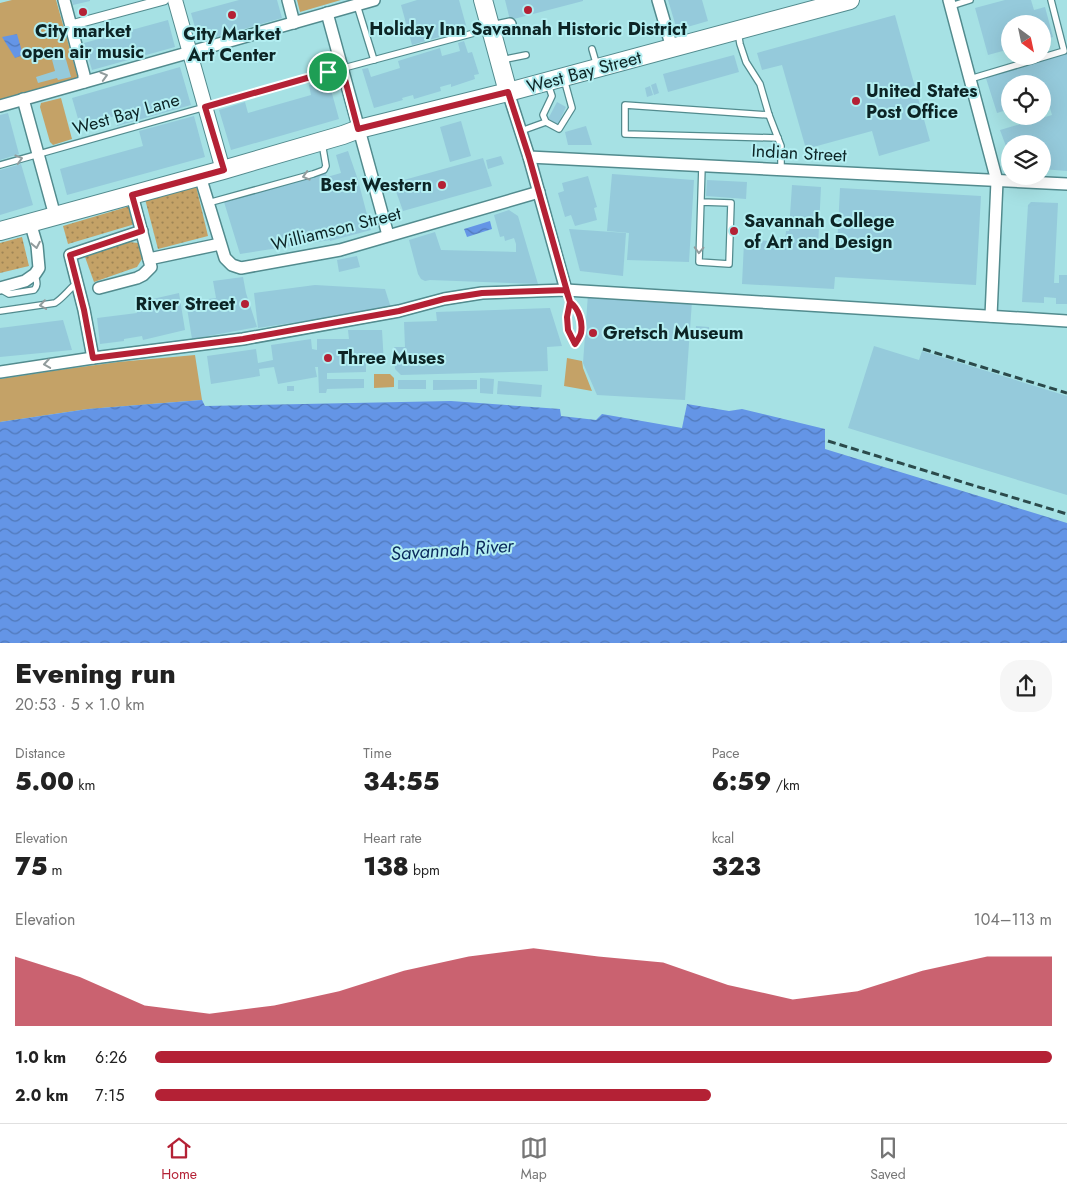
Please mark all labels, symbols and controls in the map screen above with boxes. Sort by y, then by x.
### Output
marker: Holiday Inn Savannah Historic District [522,4,534,16]
marker: City market open air music [77,6,89,18]
marker: City Market Art Center [226,9,238,21]
north arrow [1001,15,1051,65]
map controls [1001,15,1051,185]
place label: Holiday Inn Savannah Historic District [369,16,687,42]
place label: City market open air music [22,18,144,65]
place label: City Market Art Center [183,21,281,68]
street label: West Bay Street [524,44,645,100]
pin [307,51,349,93]
icon: arrive [314,58,342,86]
one-way arrow [99,72,107,82]
button: locate [1001,75,1051,125]
place label: United States Post Office [866,78,977,125]
street label: West Bay Lane [70,86,182,142]
marker: United States Post Office [850,95,862,107]
button: layers [1001,135,1051,185]
street label: Indian Street [751,138,848,169]
one-way arrow [15,155,23,165]
one-way arrow [302,170,311,181]
place label: Best Western [320,172,432,198]
marker: Best Western [436,179,448,191]
street label: Williamson Street [268,200,404,258]
place label: Savannah College of Art and Design [744,208,895,255]
marker: Savannah College of Art and Design [728,225,740,237]
one-way arrow [30,240,40,249]
one-way arrow [694,247,704,255]
place label: River Street [136,291,235,317]
marker: River Street [239,298,251,310]
one-way arrow [38,299,46,310]
place label: Gretsch Museum [603,320,744,346]
marker: Gretsch Museum [587,327,599,339]
place label: Three Muses [338,345,445,371]
marker: Three Muses [322,352,334,364]
one-way arrow [42,359,51,369]
water label: Savannah River [390,532,516,567]
text: Evening run [15,653,176,694]
button: share [1000,660,1052,712]
text: 20:53 · 5 × 1.0 km [15,693,145,716]
text: Distance [15,743,65,763]
text: Time [363,743,392,763]
text: Pace [712,743,740,763]
text: 5.00 [15,763,74,799]
text: 34:55 [363,763,439,799]
text: 6:59 [712,763,771,799]
text: km [74,775,95,795]
text: /km [771,775,800,795]
text: Elevation [15,828,68,848]
text: Heart rate [363,828,422,848]
text: kcal [712,828,734,848]
text: 75 [15,848,47,884]
text: 138 [363,848,409,884]
text: 323 [712,848,761,884]
text: m [47,860,63,880]
text: bpm [409,860,440,880]
text: Elevation [15,908,75,931]
text: 104–113 m [974,908,1052,931]
text: 1.0 km [15,1046,66,1069]
text: 6:26 [95,1046,127,1069]
text: 2.0 km [15,1084,68,1107]
text: 7:15 [95,1084,124,1107]
tab: Home [161,1134,197,1184]
tab: Map [520,1134,548,1184]
tab: Saved [870,1134,906,1184]

